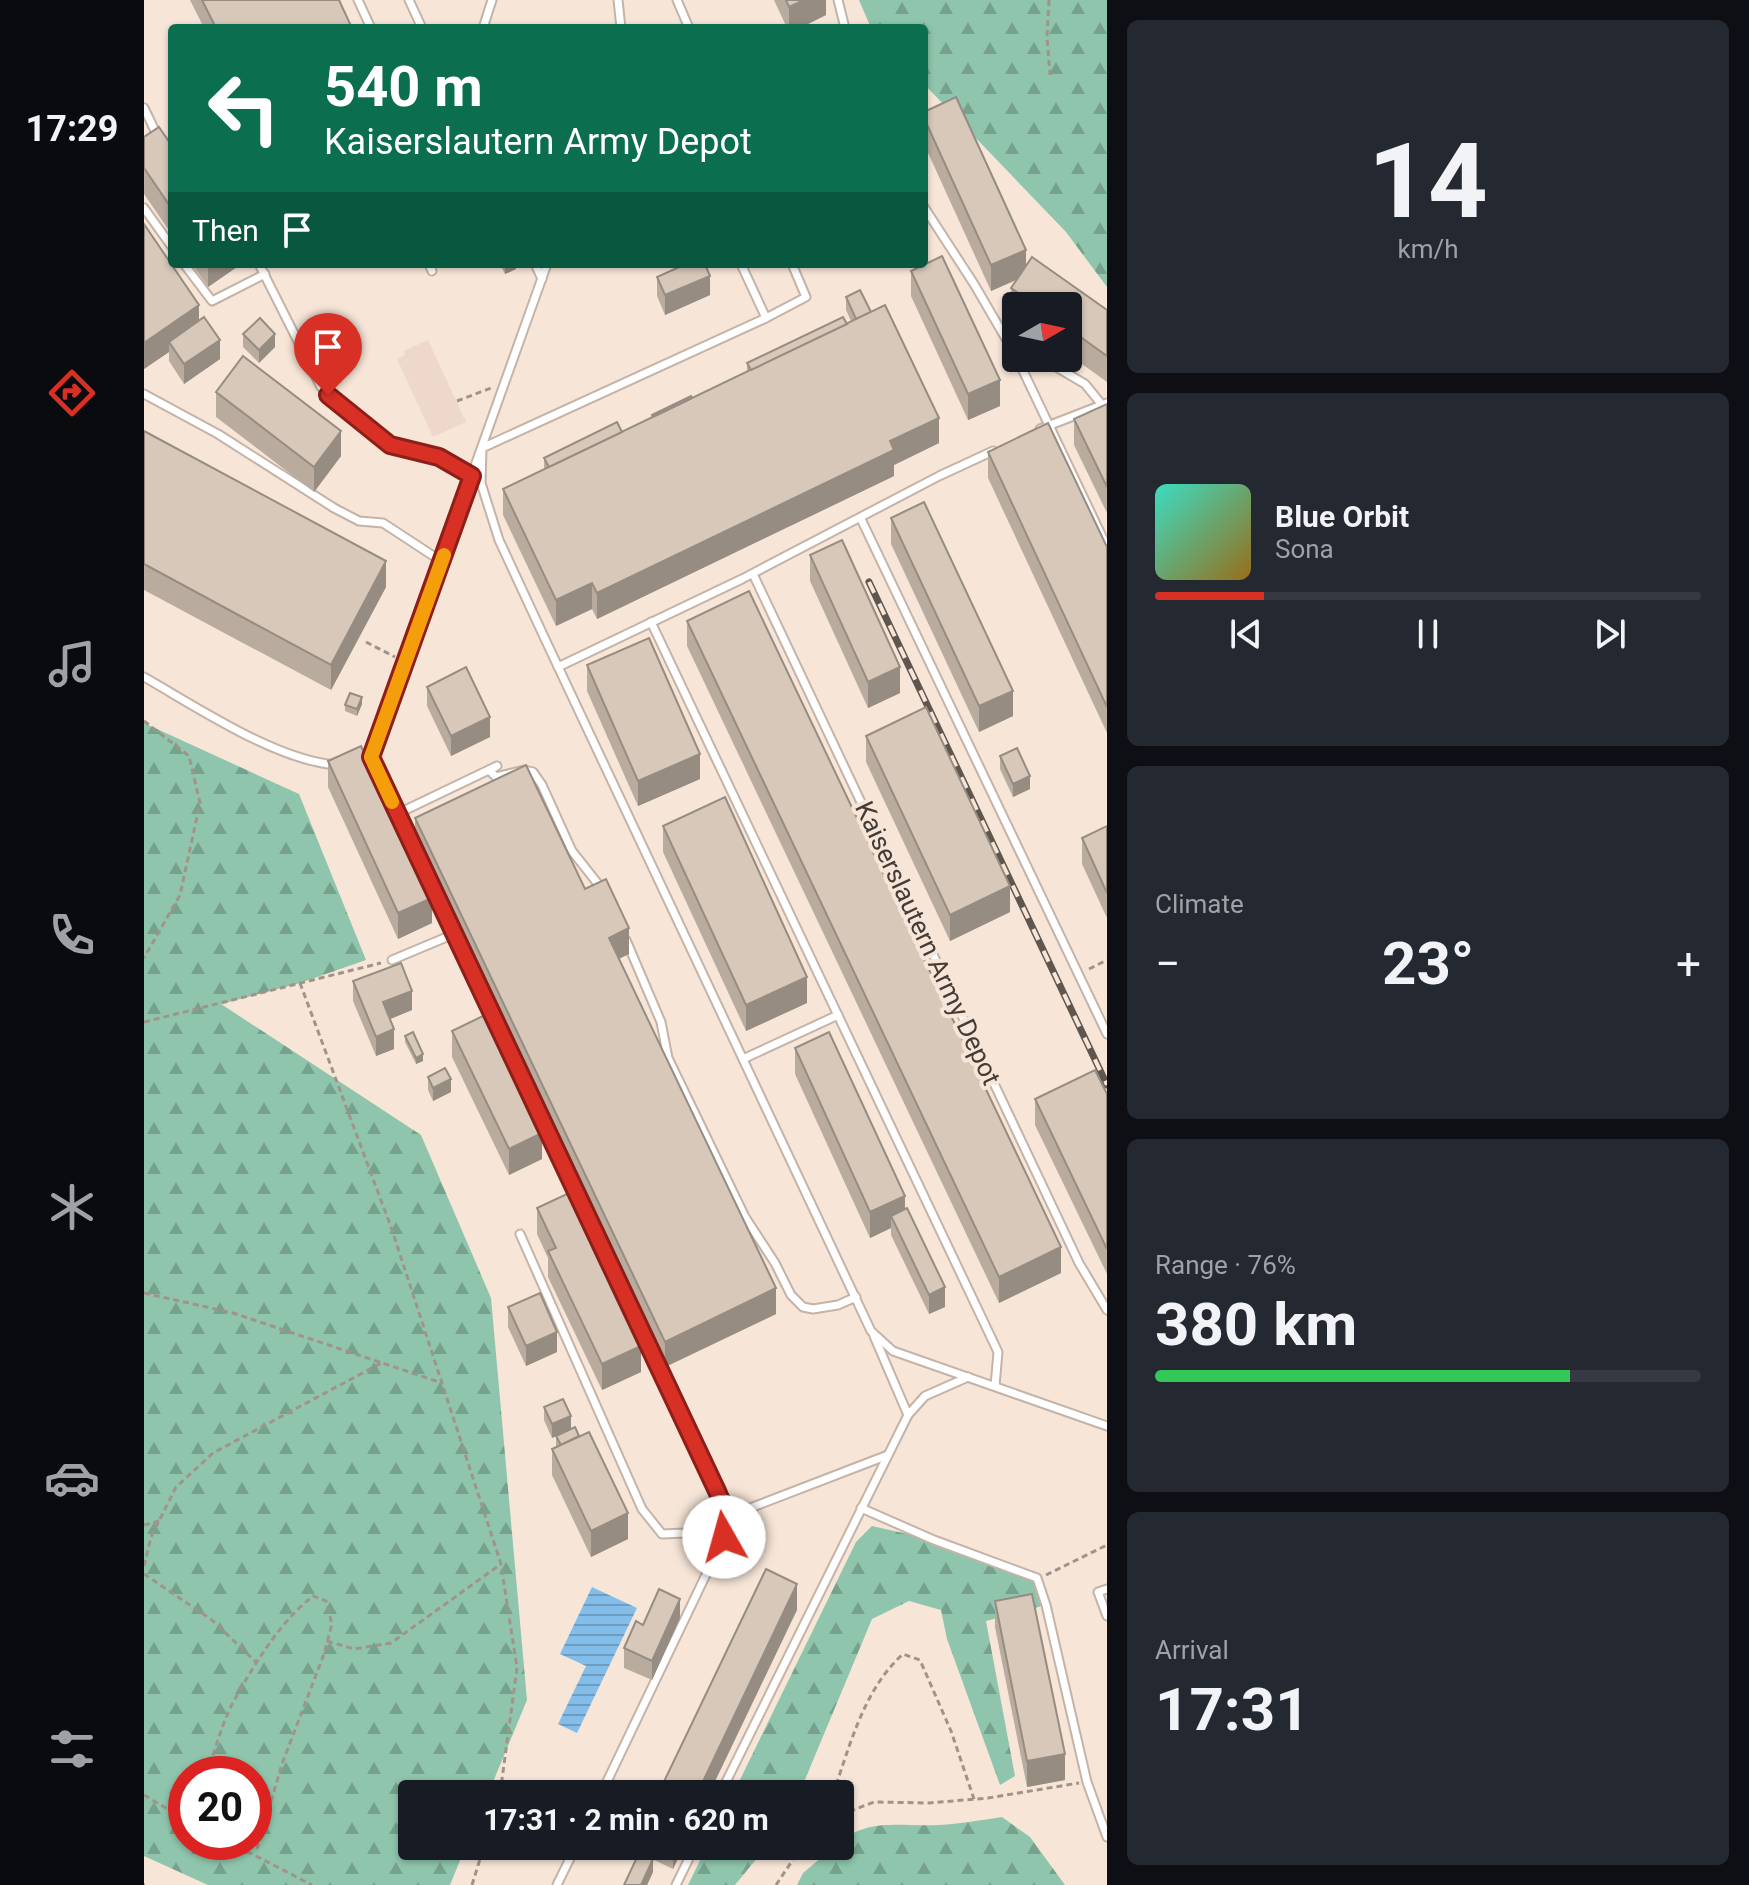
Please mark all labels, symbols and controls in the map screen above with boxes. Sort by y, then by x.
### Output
text: 540 m [324,54,483,120]
icon: left [192,56,296,160]
text: 17:29 [26,108,118,150]
text: Kaiserslautern Army Depot [324,121,752,163]
text: 14 [1368,121,1488,242]
icon: arrive [275,208,319,252]
text: Then [192,213,259,248]
text: km/h [1397,234,1459,264]
north arrow [1002,292,1082,372]
map controls [1002,292,1082,372]
pin [294,313,362,395]
icon: arrive [306,325,350,369]
icon: directions [44,365,100,421]
text: Blue Orbit [1275,499,1409,534]
text: Sona [1275,534,1334,564]
icon: previous [1224,612,1268,656]
icon: pause [1406,612,1450,656]
icon: next [1588,612,1632,656]
icon: music [44,636,100,692]
street label: Kaiserslautern Army Depot [849,797,1007,1089]
text: Climate [1155,889,1244,919]
icon: phone [44,907,100,963]
text: 23° [1382,928,1474,999]
text: − [1155,938,1180,990]
text: + [1676,938,1701,990]
icon: climate [44,1179,100,1235]
text: Range · 76% [1155,1250,1296,1280]
text: 380 km [1155,1289,1357,1360]
icon: car [44,1450,100,1506]
position arrow [682,1495,766,1579]
text: Arrival [1155,1635,1229,1665]
text: 17:31 [1155,1674,1310,1745]
icon: filters [44,1721,100,1777]
speed limit sign: 20 [168,1756,272,1860]
text: 17:31 · 2 min · 620 m [483,1802,769,1837]

